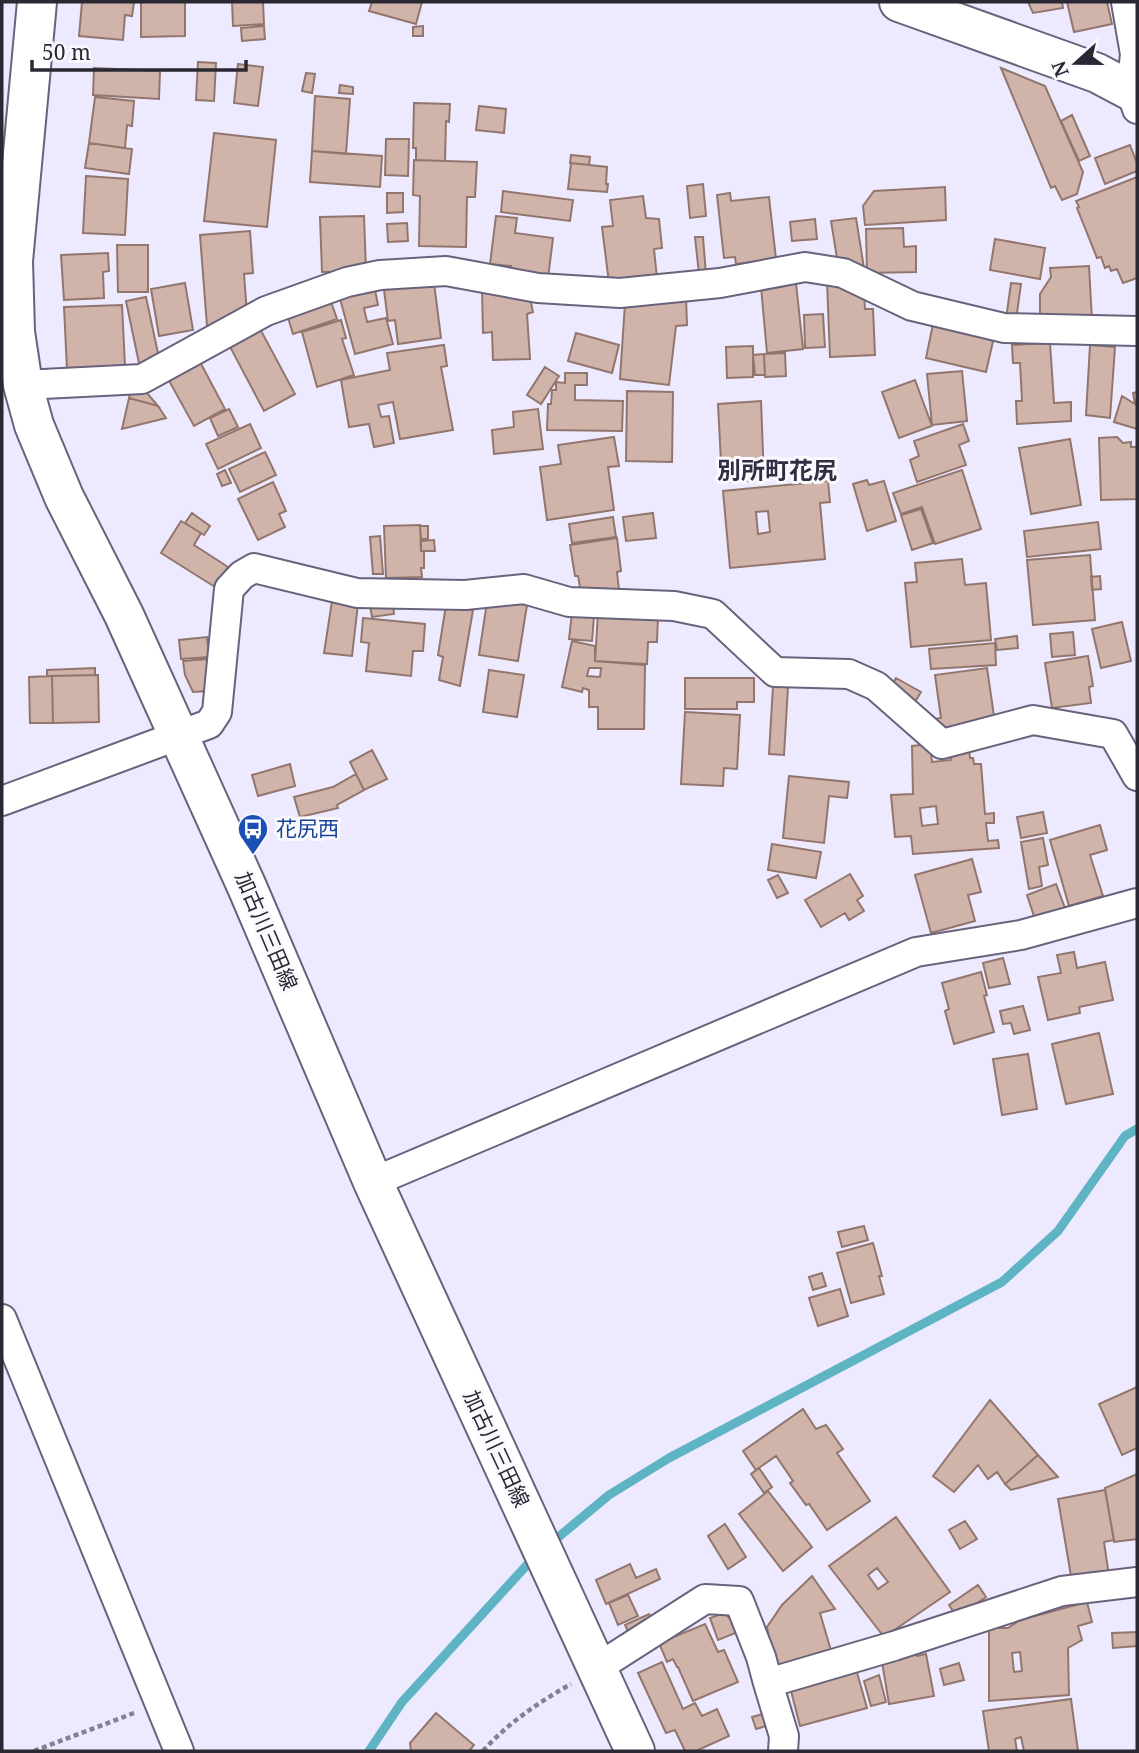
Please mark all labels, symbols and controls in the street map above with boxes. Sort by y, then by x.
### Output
scale bar [32,28,245,72]
north arrow [1041,28,1111,98]
text: 50 m [42,38,91,66]
text: N [1045,57,1075,81]
district label: 別所町花尻 [717,453,837,486]
bus stop icon: 花尻西 [236,812,270,856]
place label: 花尻西 [276,814,339,842]
street label: 加古川三田線 [229,867,304,994]
street label: 加古川三田線 [458,1386,536,1512]

